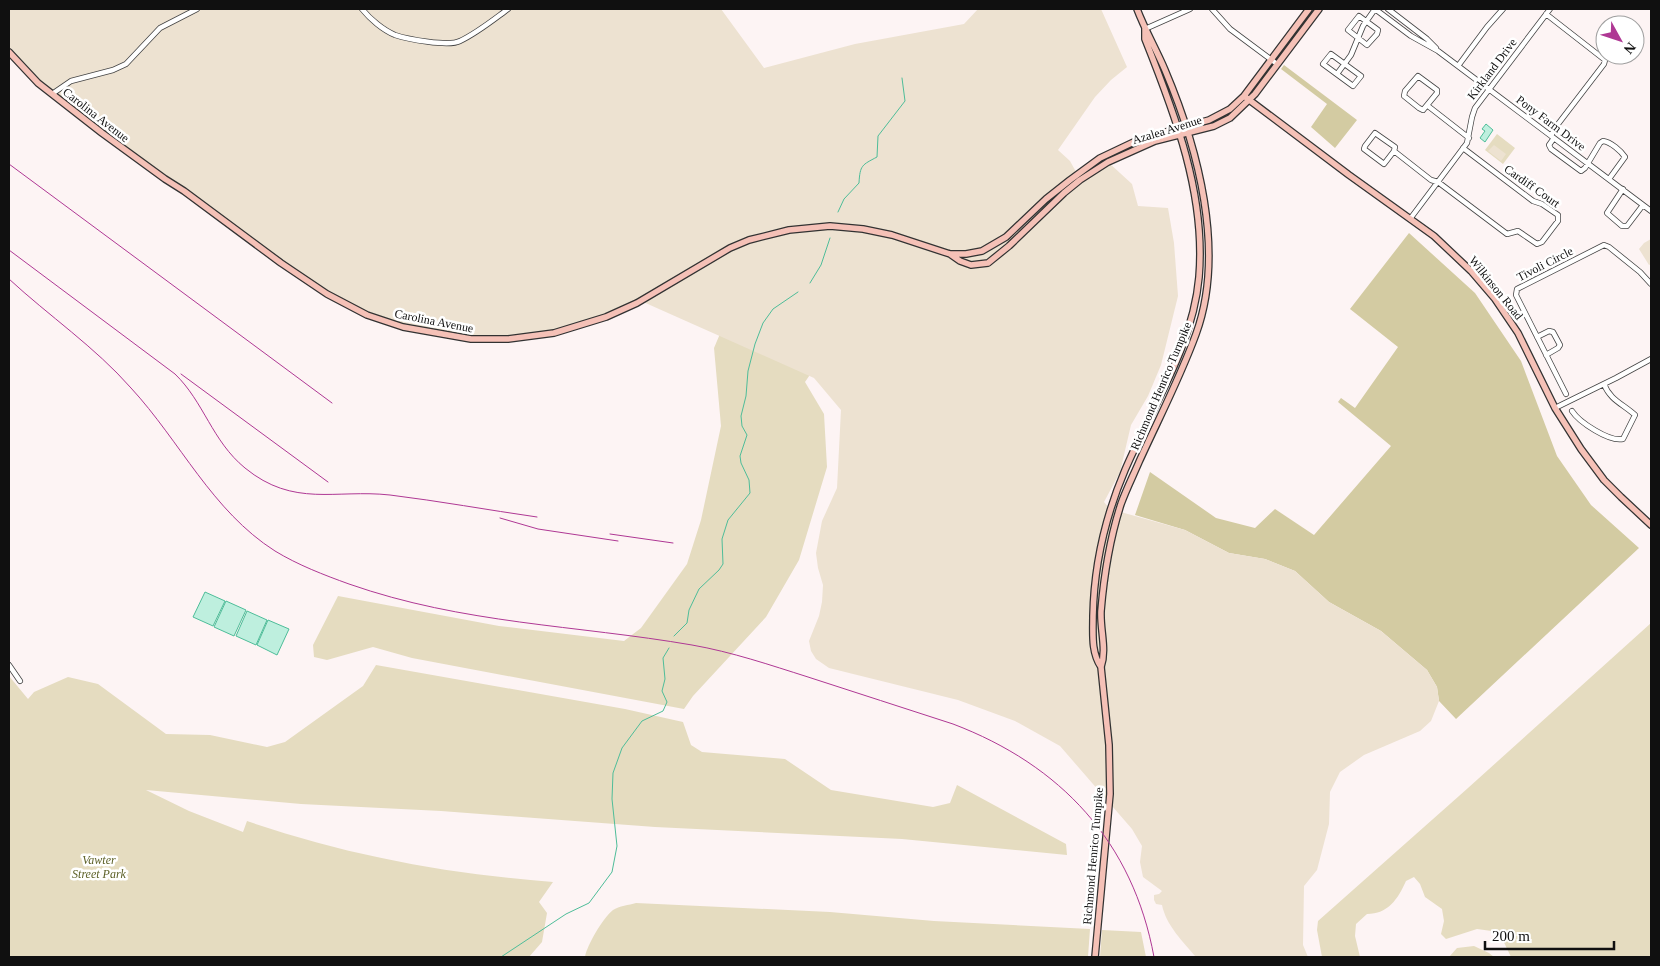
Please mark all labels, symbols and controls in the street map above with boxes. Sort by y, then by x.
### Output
north arrow [1595,15,1645,65]
street label: Kirkland Drive [1464,36,1520,102]
text: N [1621,39,1639,57]
street label: Carolina Avenue [60,85,132,145]
street label: Pony Farm Drive [1514,92,1588,154]
street label: Azalea Avenue [1130,113,1204,147]
street label: Cardiff Court [1501,162,1563,211]
street label: Tivoli Circle [1515,244,1575,284]
street label: Wilkinson Road [1466,253,1526,323]
street label: Carolina Avenue [393,306,475,336]
street label: Richmond Henrico Turnpike [1128,320,1194,452]
street label: Richmond Henrico Turnpike [1080,787,1106,925]
park label: Vawter Street Park [72,853,127,881]
scale bar [1485,918,1614,950]
text: 200 m [1492,928,1530,944]

